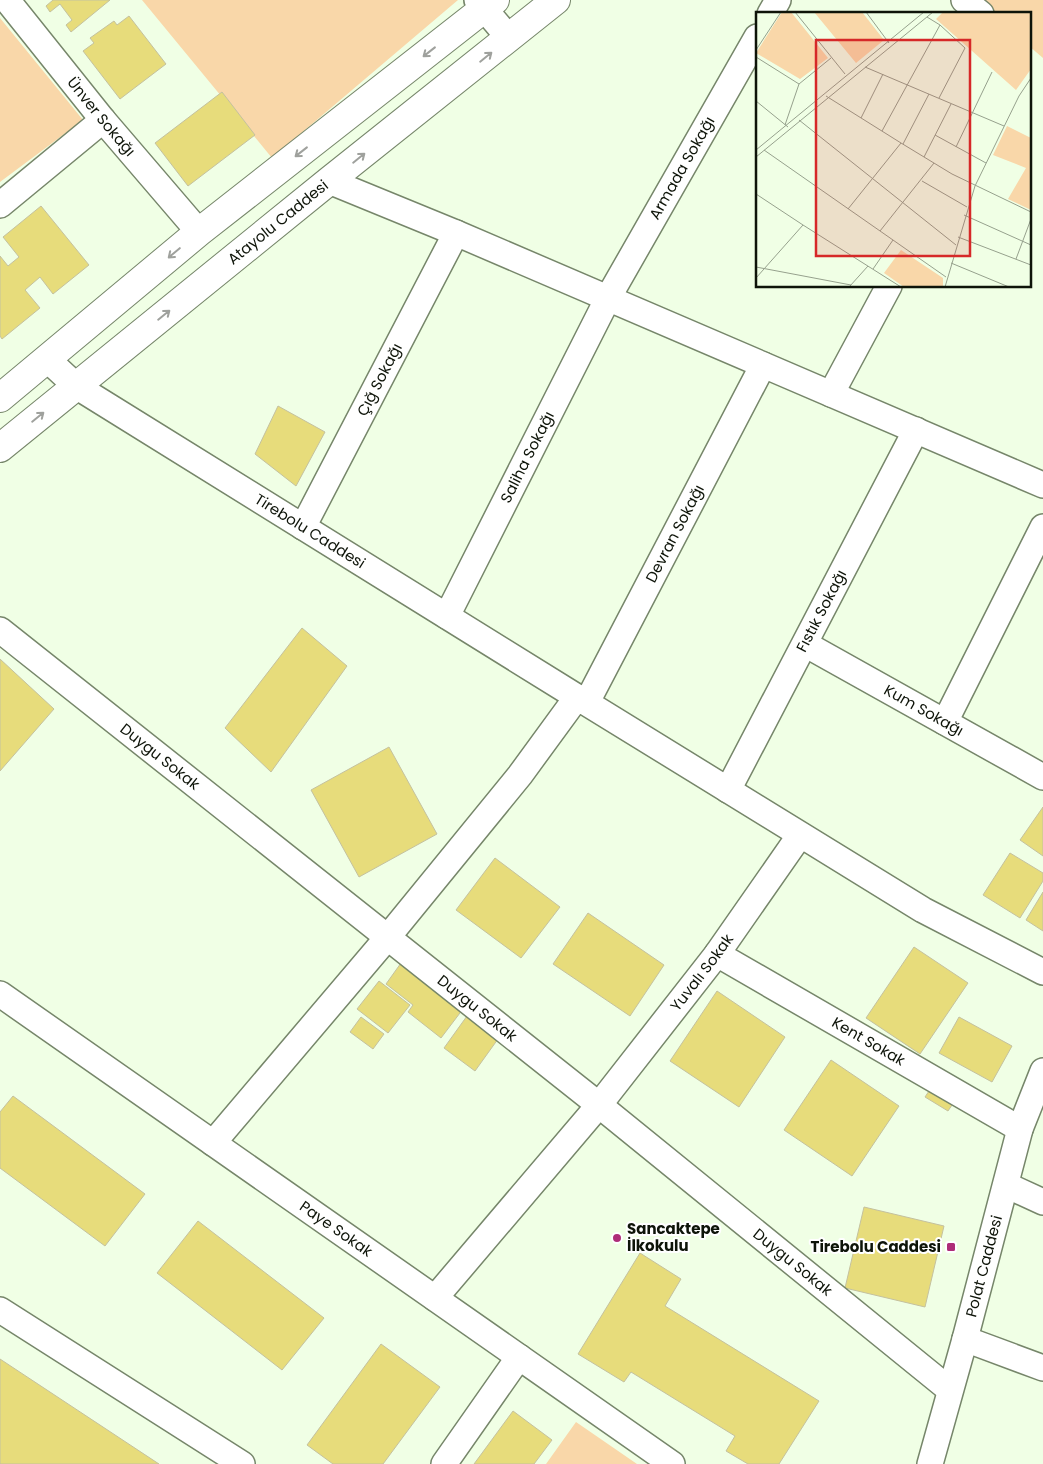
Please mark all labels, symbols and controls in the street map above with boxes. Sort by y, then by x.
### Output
inset map [756,12,1030,288]
one-way arrow [423,46,436,57]
one-way arrow [479,51,492,62]
street label: Ünver Sokağı [63,72,141,161]
street label: Armada Sokağı [644,112,720,223]
one-way arrow [295,146,308,157]
one-way arrow [352,152,365,163]
street label: Atayolu Caddesi [223,175,332,269]
one-way arrow [167,247,180,258]
one-way arrow [157,310,170,321]
street label: Çığ Sokağı [352,339,407,420]
street label: Saliha Sokağı [495,407,559,506]
one-way arrow [31,412,44,423]
street label: Devran Sokağı [640,481,709,586]
street label: Tirebolu Caddesi [251,488,370,573]
street label: Fıstık Sokağı [791,566,851,656]
street label: Kum Sokağı [880,679,968,741]
street label: Duygu Sokak [116,718,205,795]
street label: Yuvalı Sokak [665,929,738,1015]
street label: Duygu Sokak [433,970,522,1046]
street label: Kent Sokak [828,1012,910,1071]
street label: Paye Sokak [296,1196,377,1262]
street label: Polat Caddesi [960,1213,1007,1319]
place label: Sancaktepe İlkokulu [627,1218,720,1256]
street label: Duygu Sokak [749,1223,837,1301]
marker: Sancaktepe İlkokulu [611,1232,623,1244]
place label: Tirebolu Caddesi [811,1236,941,1257]
marker: Tirebolu Caddesi [945,1241,957,1253]

